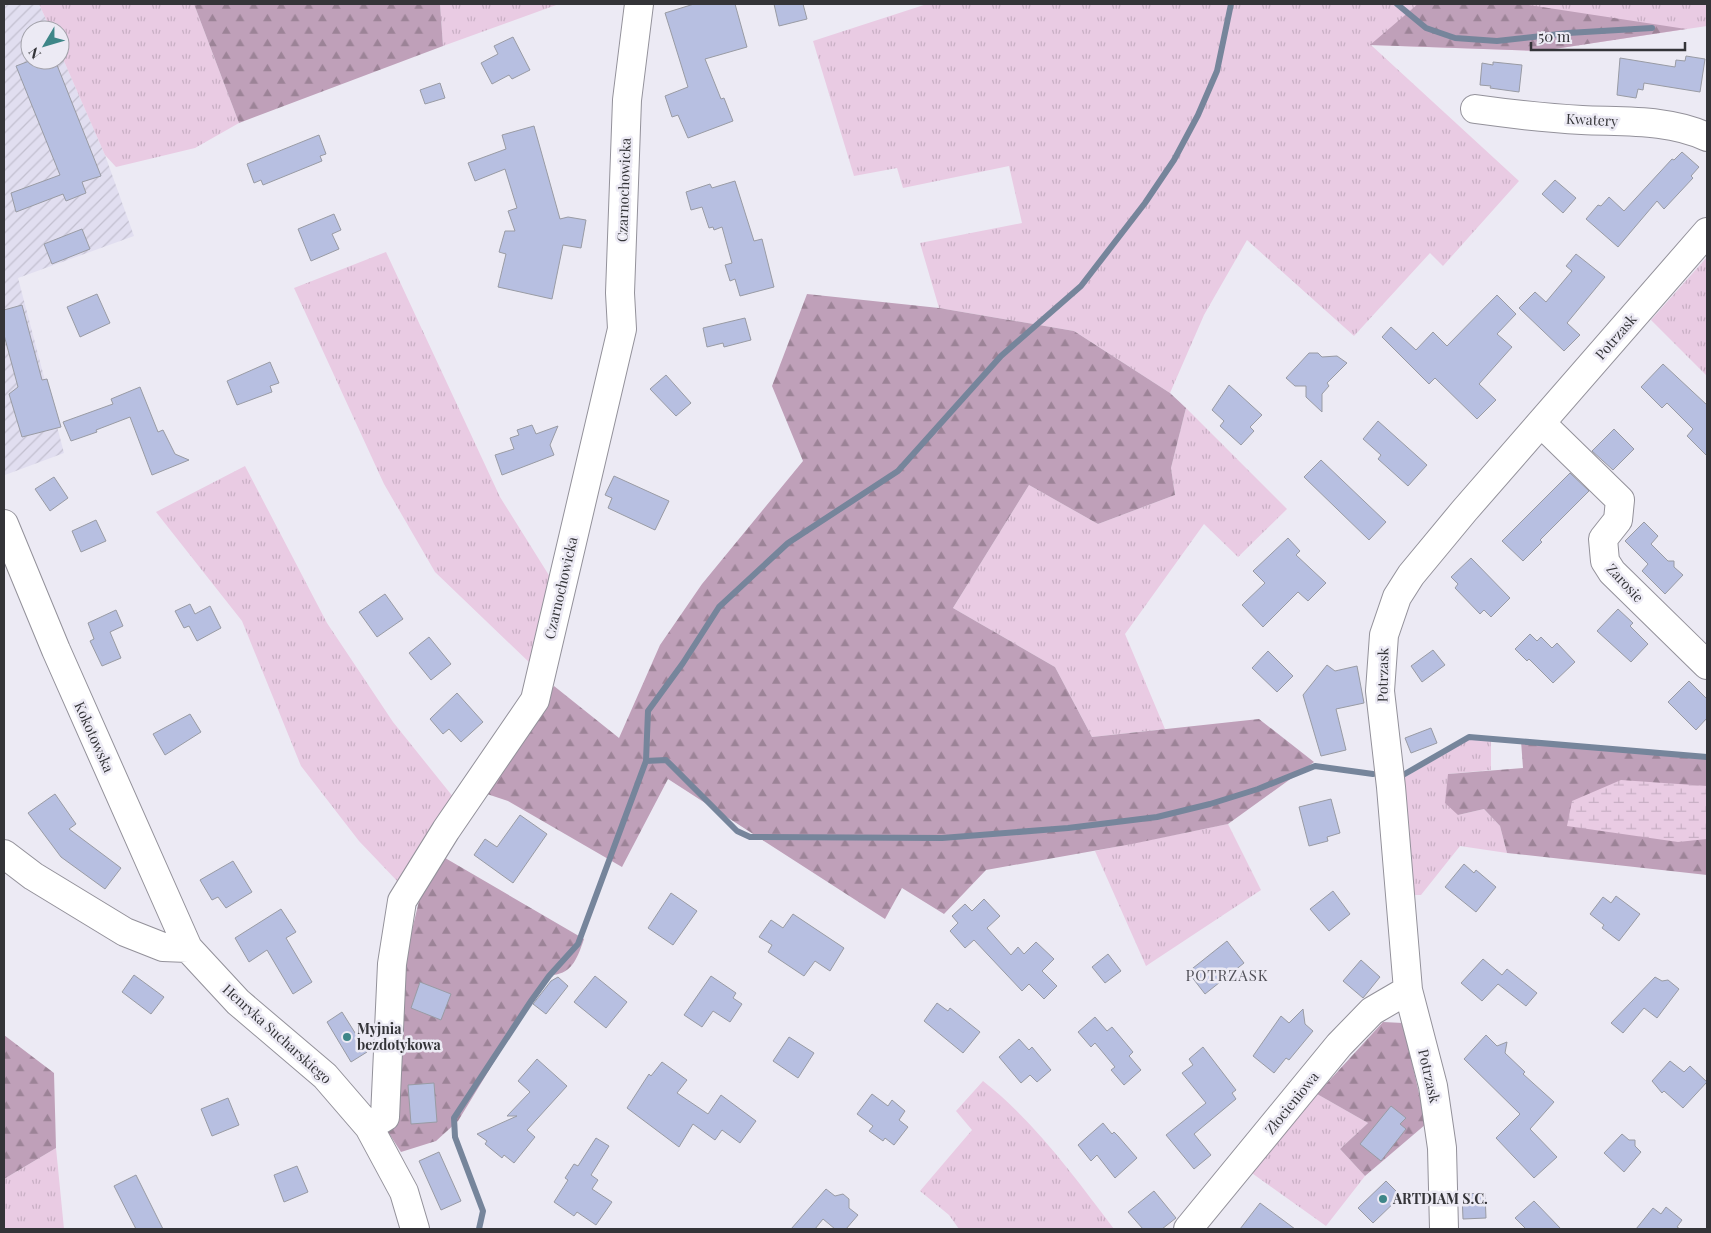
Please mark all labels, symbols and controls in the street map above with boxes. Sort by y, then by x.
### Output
north arrow [20,20,70,70]
scale bar [1531,20,1685,52]
text: 50 m [1538,26,1571,46]
text: N [24,43,45,63]
street label: Kwatery [1565,109,1619,130]
street label: Czarnochowicka [612,137,635,242]
street label: Potrzask [1591,310,1641,363]
street label: Czarnochowicka [540,535,582,641]
street label: Zarosie [1603,559,1648,606]
street label: Potrzask [1373,647,1392,702]
street label: Kokotowska [70,698,119,775]
district label: POTRZASK [1185,965,1269,985]
street label: Henryka Sucharskiego [219,980,336,1088]
place label: Myjnia bezdotykowa [357,1019,441,1054]
marker: Myjnia bezdotykowa [341,1031,353,1043]
street label: Potrzask [1414,1047,1445,1105]
street label: Złocieniowa [1260,1067,1323,1138]
place label: ARTDIAM S.C. [1392,1189,1488,1208]
marker: ARTDIAM S.C. [1377,1193,1389,1205]

